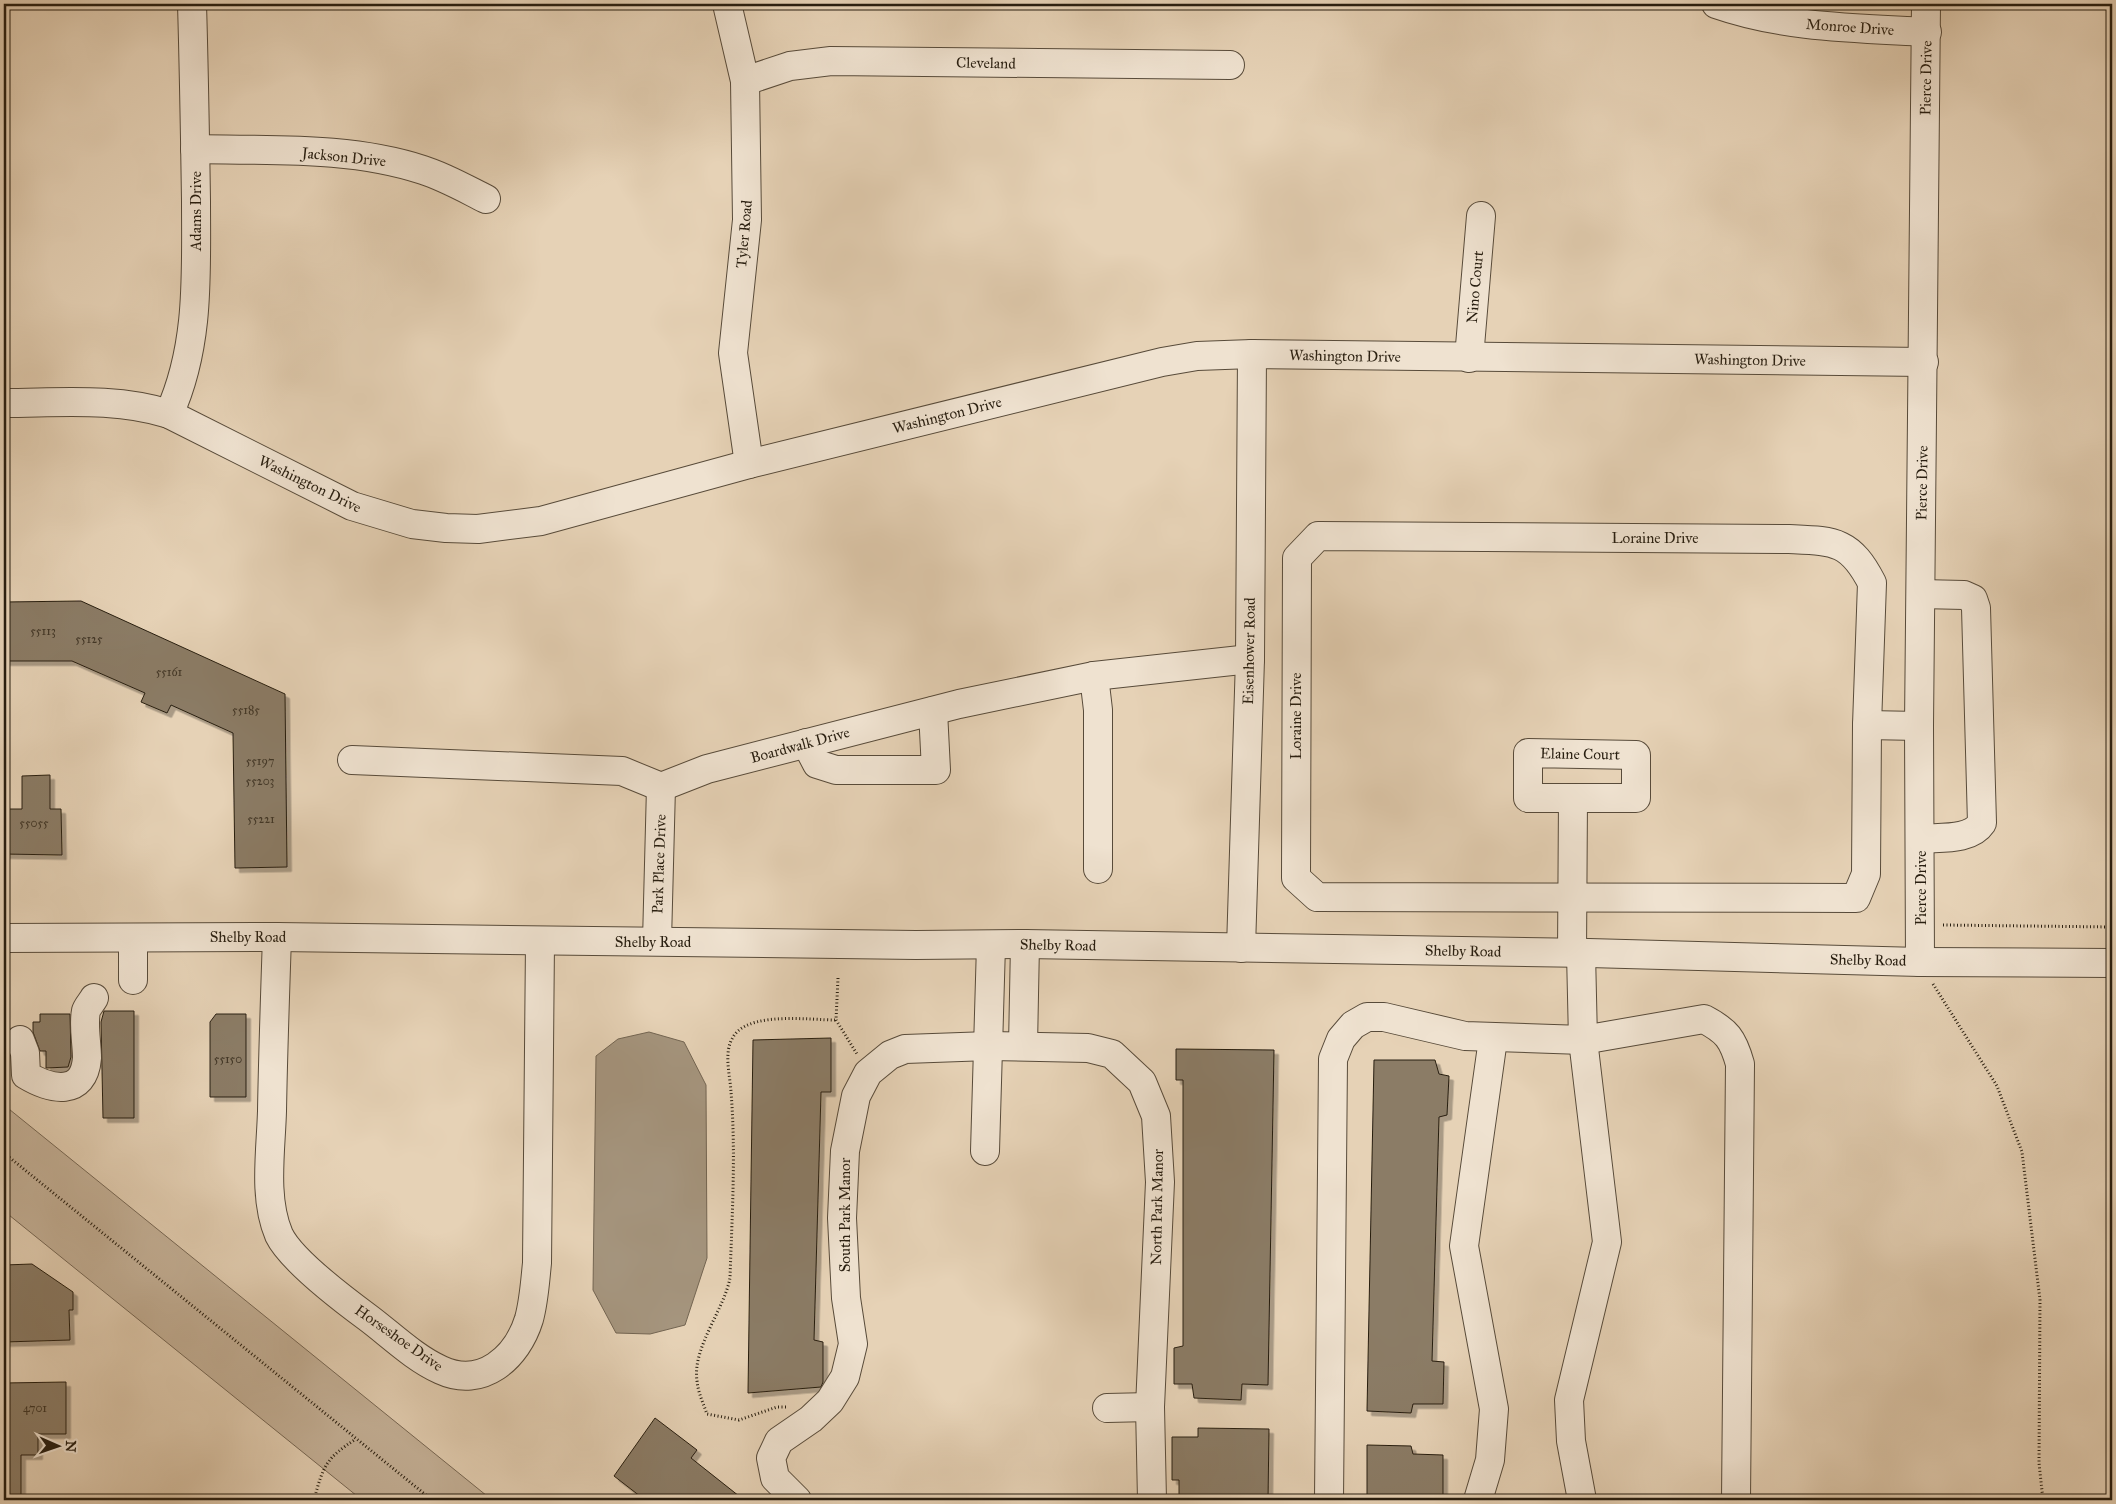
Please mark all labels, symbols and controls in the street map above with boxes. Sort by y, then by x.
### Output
street label: Monroe Drive [1805,15,1895,39]
street label: Pierce Drive [1916,40,1936,116]
street label: Cleveland [956,53,1016,73]
street label: Jackson Drive [299,143,387,171]
street label: Adams Drive [187,171,205,252]
street label: Tyler Road [732,199,756,269]
street label: Nino Court [1463,249,1487,324]
street label: Washington Drive [1289,346,1401,366]
street label: Washington Drive [1694,350,1806,370]
street label: Washington Drive [891,393,1003,437]
street label: Pierce Drive [1912,445,1932,521]
street label: Washington Drive [256,451,364,517]
street label: Loraine Drive [1611,529,1699,547]
street label: Eisenhower Road [1239,597,1259,705]
house number: 55113 [30,624,56,638]
house number: 55125 [75,632,103,646]
house number: 55161 [156,665,183,679]
street label: Loraine Drive [1287,672,1305,760]
house number: 55185 [232,703,260,717]
street label: Boardwalk Drive [748,723,852,767]
street label: Elaine Court [1540,744,1621,764]
house number: 55197 [246,754,274,768]
house number: 55203 [246,774,275,788]
house number: 55221 [247,812,275,826]
street label: Park Place Drive [648,814,670,914]
house number: 55055 [19,816,49,830]
street label: Pierce Drive [1912,851,1930,925]
street label: Shelby Road [210,928,287,946]
street label: Shelby Road [615,933,692,951]
street label: Shelby Road [1020,935,1097,955]
street label: Shelby Road [1425,941,1502,961]
street label: Shelby Road [1830,950,1907,970]
house number: 55150 [214,1052,242,1066]
street label: North Park Manor [1147,1148,1167,1265]
street label: South Park Manor [836,1157,854,1272]
street label: Horseshoe Drive [352,1301,446,1375]
house number: 4701 [23,1401,47,1415]
north arrow [32,1422,82,1472]
text: N [62,1440,79,1453]

